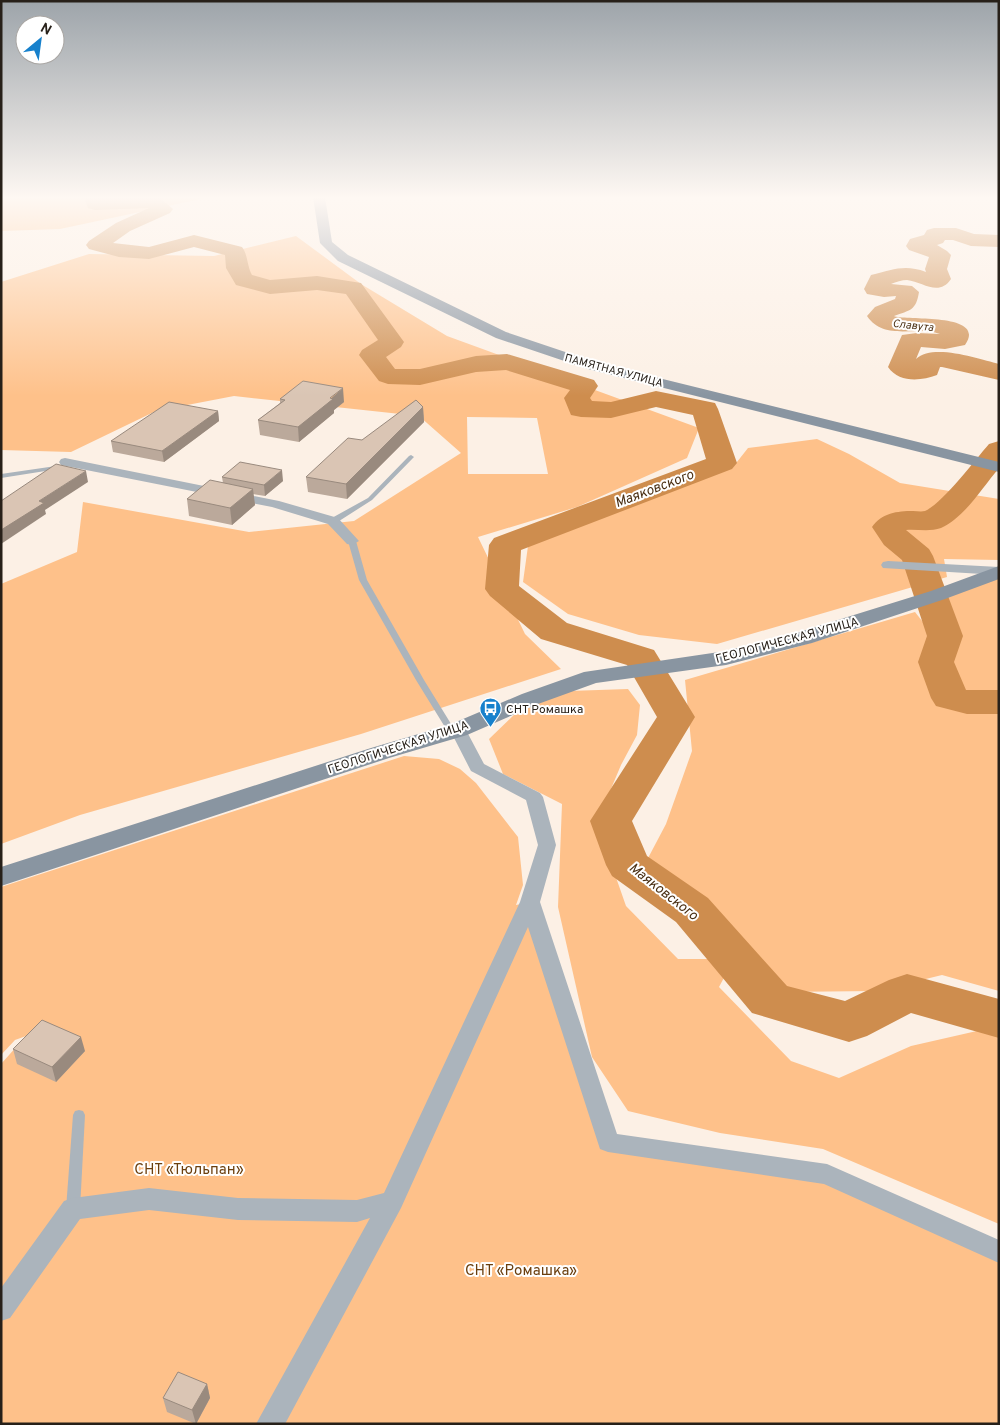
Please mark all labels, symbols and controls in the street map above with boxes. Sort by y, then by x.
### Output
north arrow [15,15,65,65]
text: N [37,20,54,40]
water label: Славута [892,317,934,335]
street label: ПАМЯТНАЯ УЛИЦА [563,351,665,391]
water label: Маяковского [613,466,697,512]
street label: ГЕОЛОГИЧЕСКАЯ УЛИЦА [714,614,860,668]
bus stop icon: СНТ Ромашка [478,697,502,728]
place label: СНТ Ромашка [506,702,583,718]
street label: ГЕОЛОГИЧЕСКАЯ УЛИЦА [326,718,471,778]
water label: Маяковского [625,860,701,925]
park label: СНТ «Тюльпан» [134,1161,244,1180]
park label: СНТ «Ромашка» [465,1262,577,1281]

